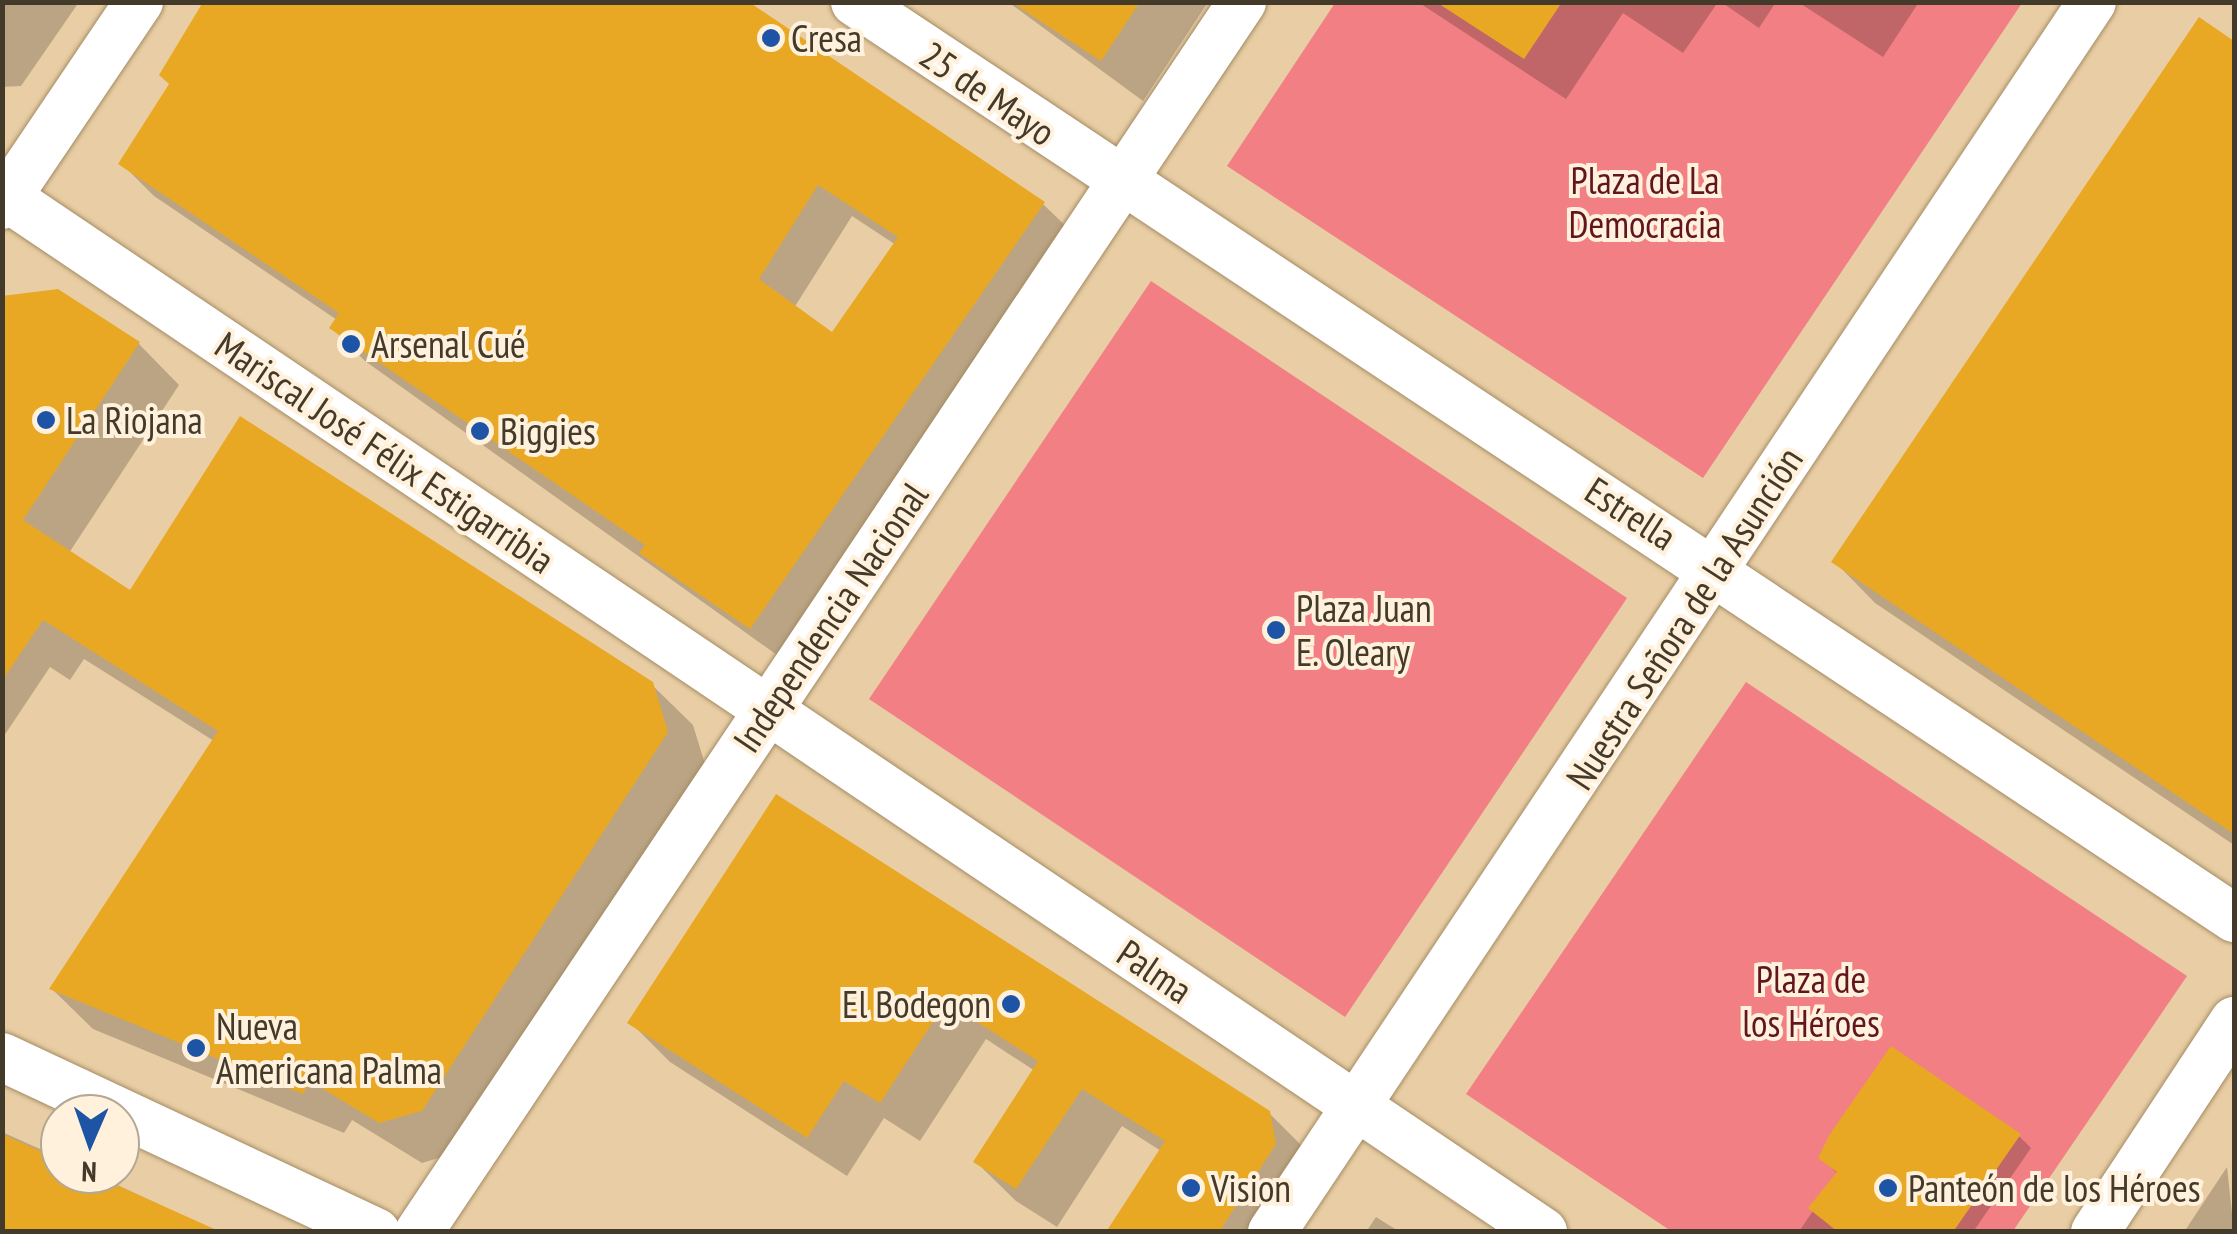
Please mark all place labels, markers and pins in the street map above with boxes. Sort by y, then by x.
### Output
place label: Cresa [791,15,862,61]
marker: Cresa [760,27,782,49]
place label: Arsenal Cué [371,321,526,367]
marker: Arsenal Cué [340,333,362,355]
place label: La Riojana [66,397,203,443]
place label: Biggies [500,408,596,454]
marker: La Riojana [35,409,57,431]
marker: Biggies [469,420,491,442]
place label: Plaza Juan E. Oleary [1296,585,1432,674]
marker: Plaza Juan E. Oleary [1265,619,1287,641]
place label: El Bodegon [842,981,991,1027]
marker: El Bodegon [1000,993,1022,1015]
place label: Nueva Americana Palma [216,1003,442,1092]
marker: Nueva Americana Palma [185,1037,207,1059]
place label: Vision [1211,1165,1291,1211]
place label: Panteón de los Héroes [1908,1165,2200,1211]
marker: Vision [1180,1177,1202,1199]
marker: Panteón de los Héroes [1877,1177,1899,1199]

